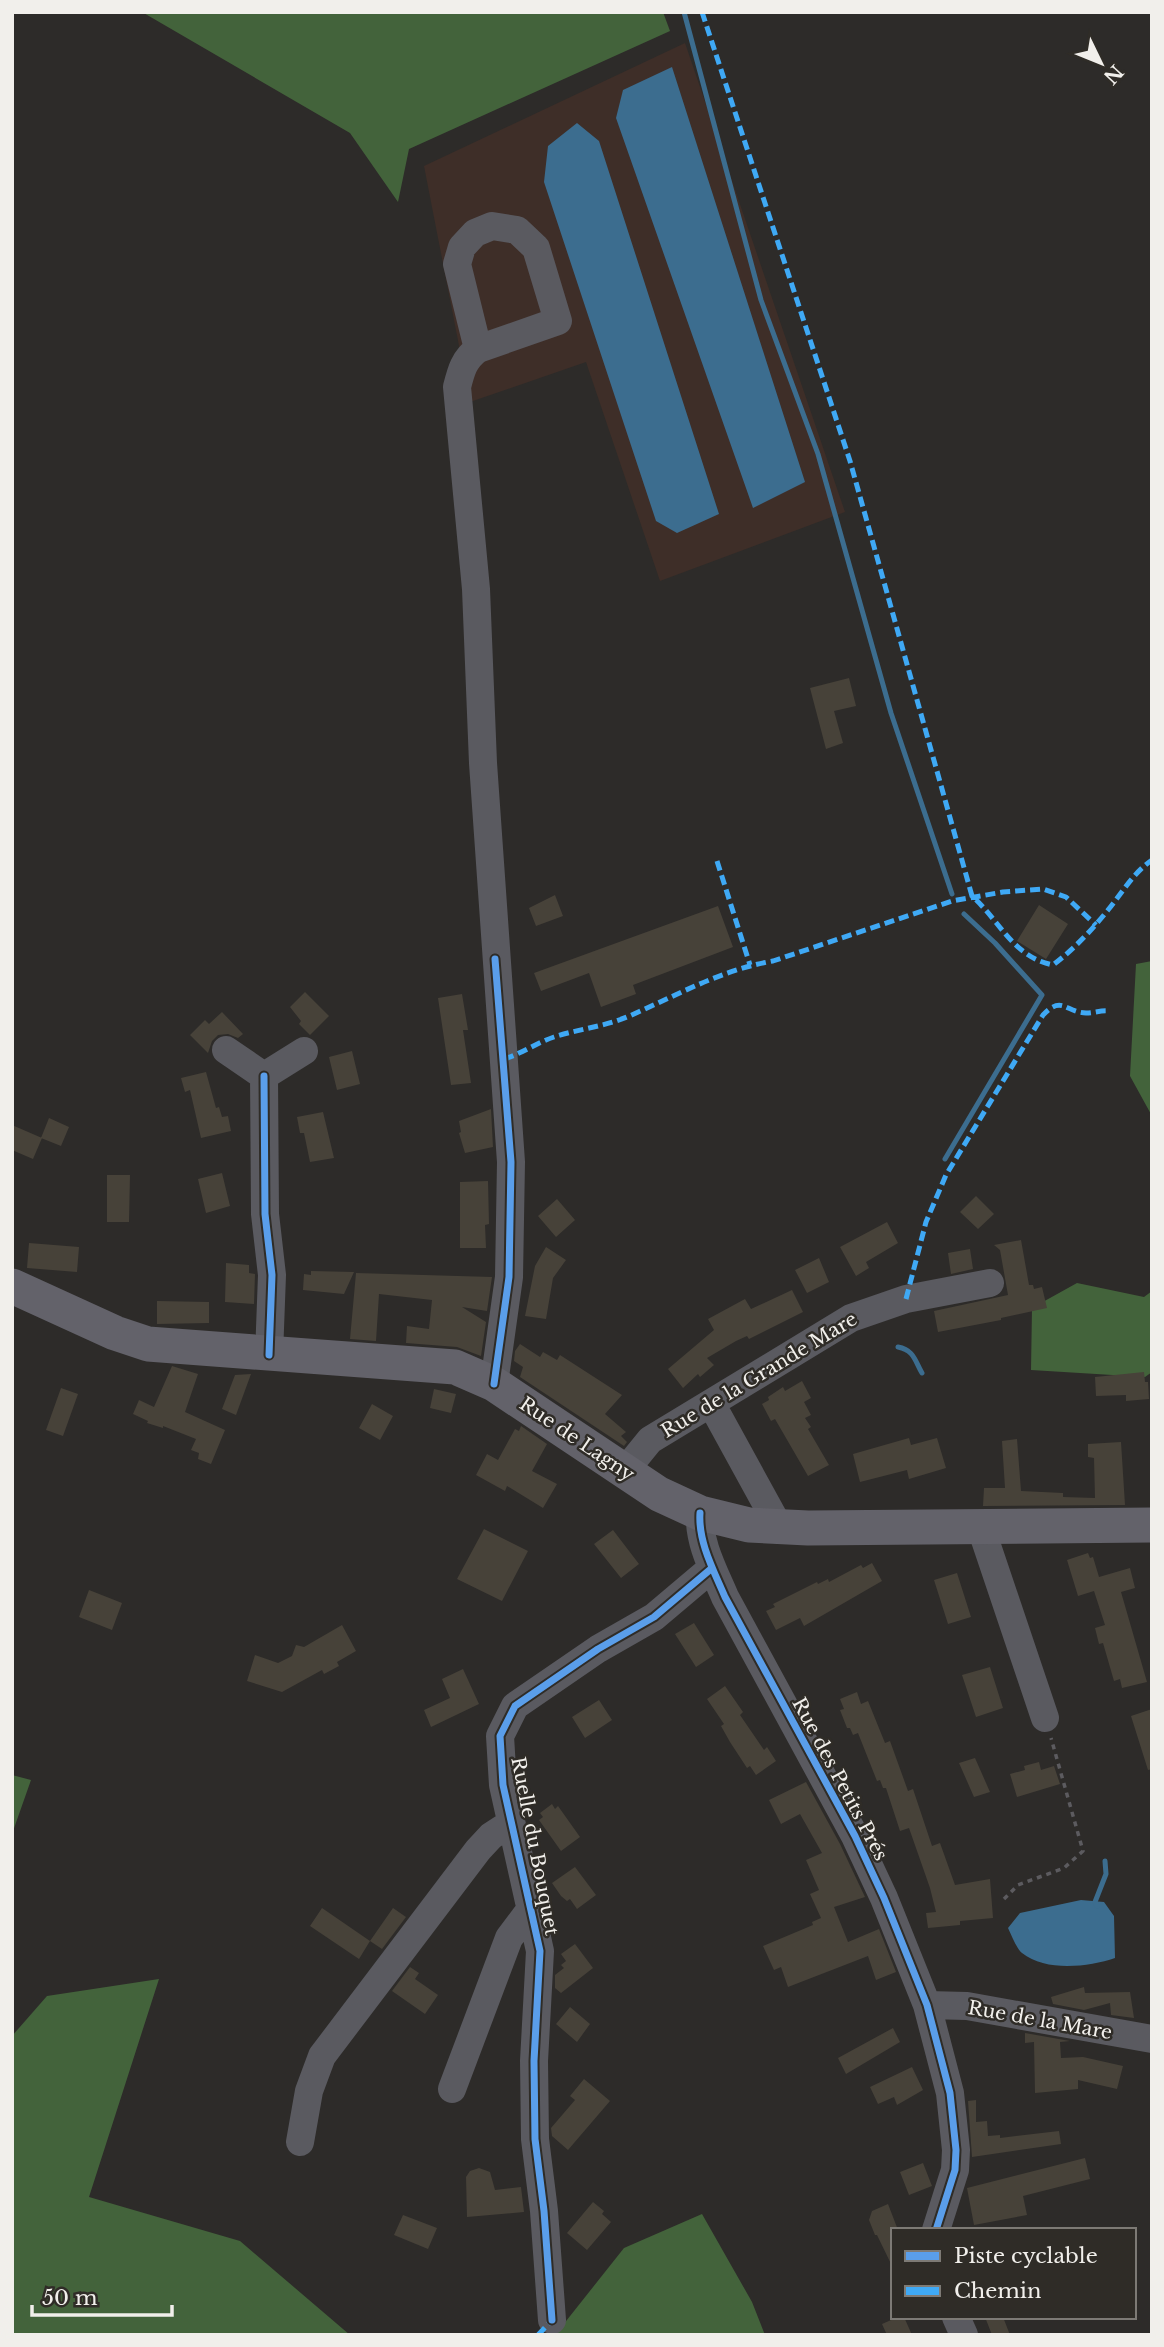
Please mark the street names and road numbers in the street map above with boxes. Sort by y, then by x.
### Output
street label: Rue de la Grande Mare [657,1307,861,1443]
street label: Rue de Lagny [515,1392,639,1486]
street label: Rue des Petits Prés [787,1693,893,1865]
street label: Ruelle du Bouquet [506,1755,564,1938]
street label: Rue de la Mare [966,1996,1114,2044]

